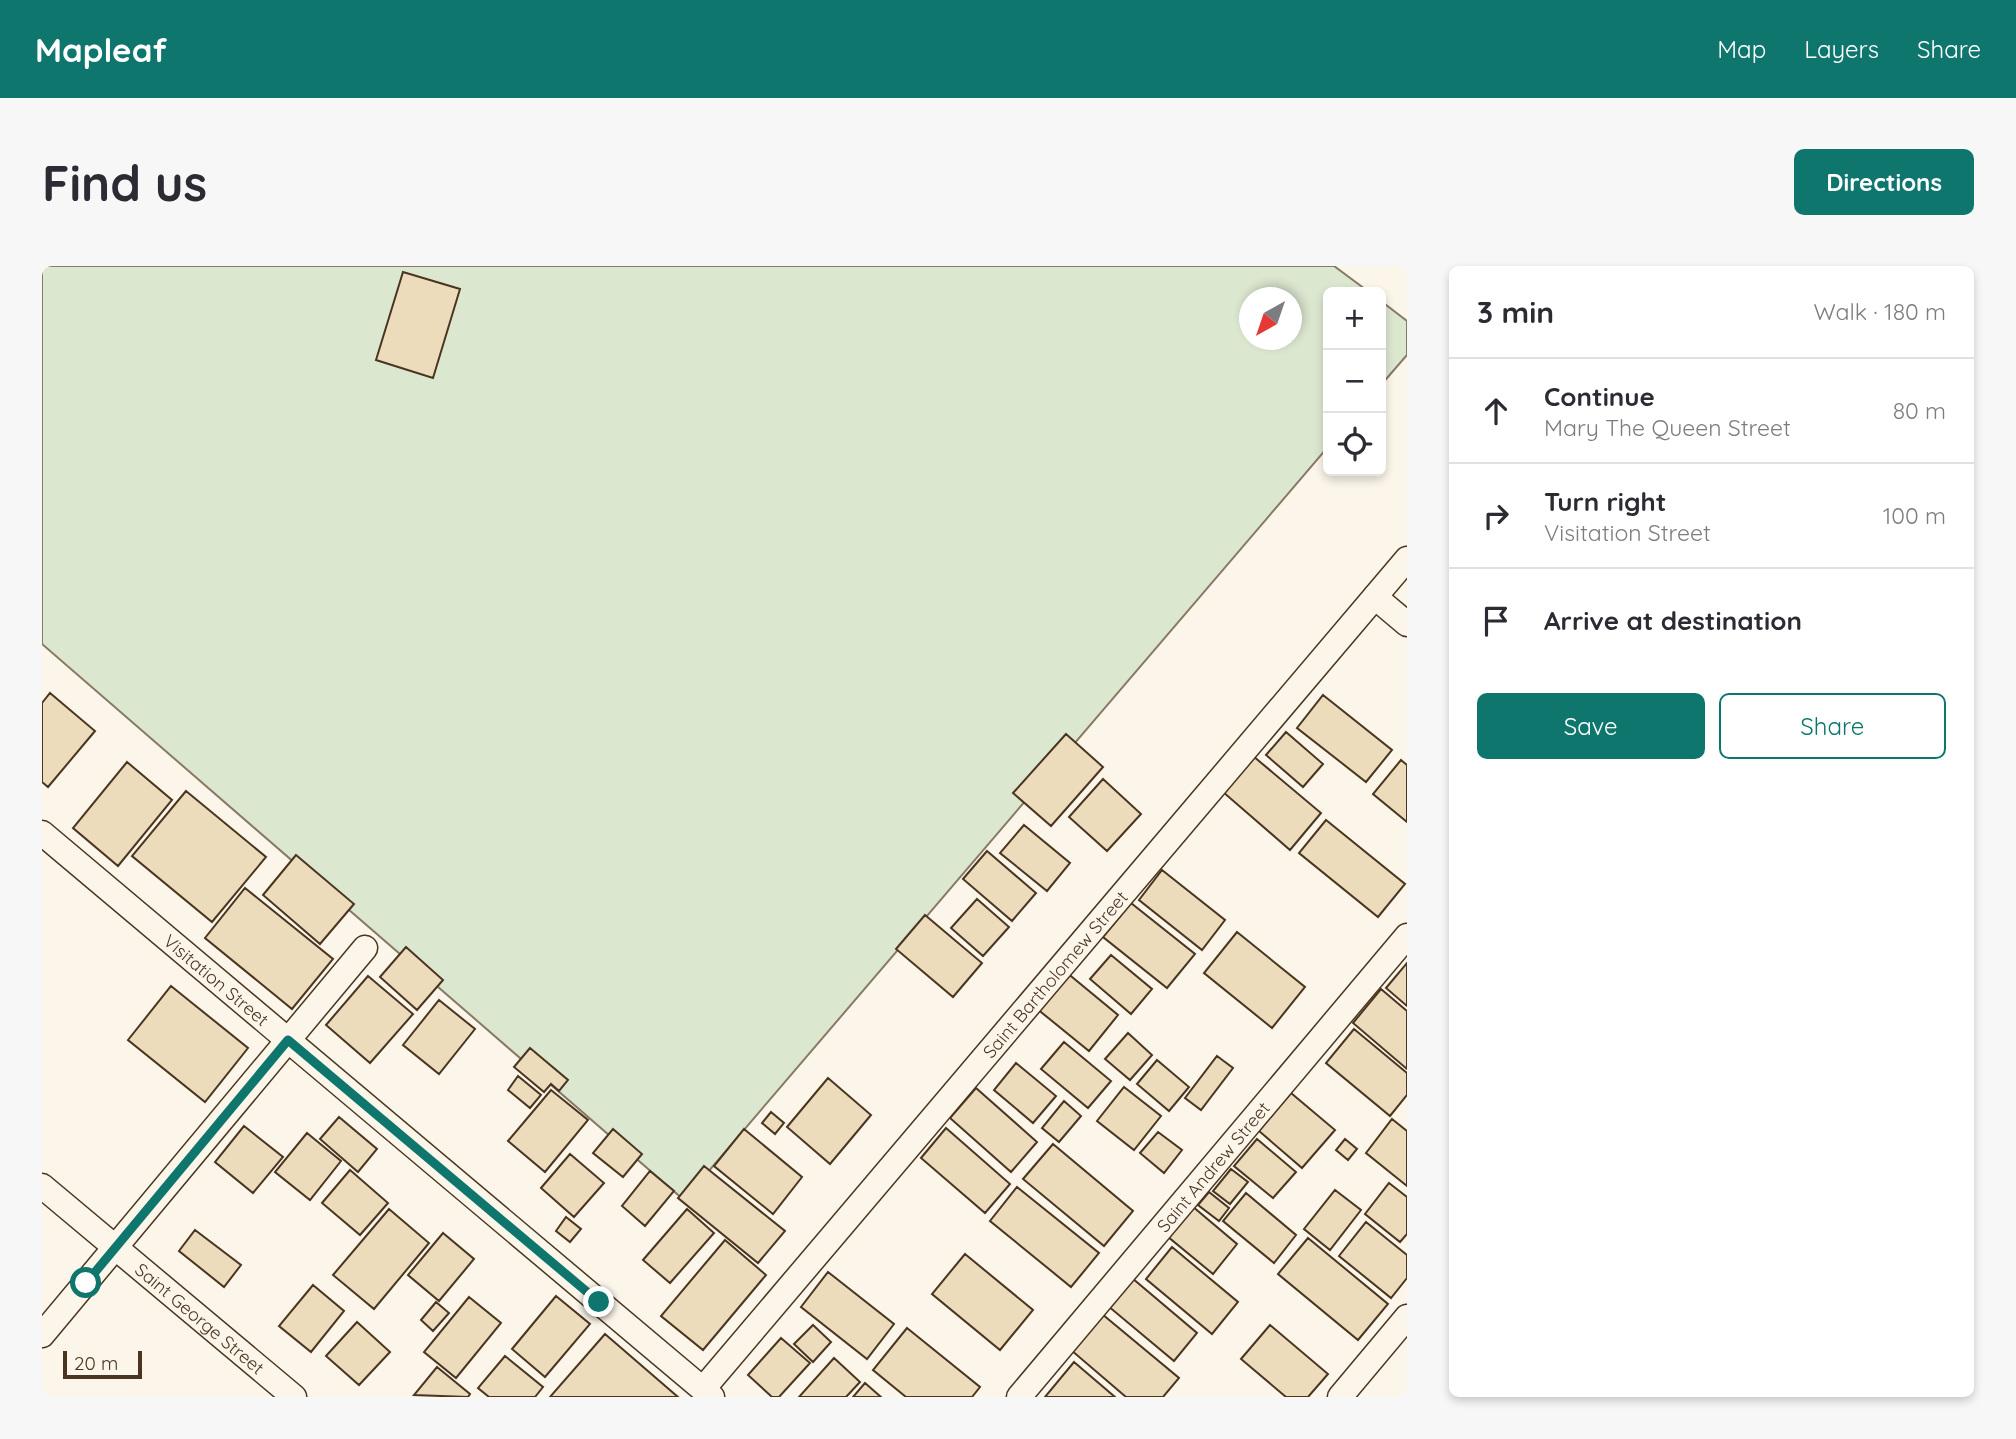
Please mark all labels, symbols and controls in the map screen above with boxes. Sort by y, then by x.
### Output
text: Mapleaf [35,29,167,70]
text: Map [1717,34,1766,64]
text: Layers [1804,34,1879,64]
text: Share [1917,34,1981,64]
button: Directions [1794,149,1974,215]
text: Find us [42,152,207,213]
north arrow [1239,287,1302,350]
map controls [1323,287,1386,476]
button: + [1323,287,1386,350]
text: 3 min [1477,293,1554,331]
text: Walk · 180 m [1814,297,1946,326]
button: − [1323,350,1386,413]
text: Continue [1544,380,1655,413]
icon: ahead [1477,392,1515,430]
text: 80 m [1893,396,1946,425]
button: locate [1323,413,1386,476]
text: Mary The Queen Street [1544,413,1791,442]
text: Turn right [1544,485,1666,518]
icon: right [1477,497,1515,535]
text: 100 m [1883,501,1946,530]
text: Visitation Street [1544,518,1711,547]
icon: arrive [1477,602,1515,640]
text: Arrive at destination [1544,604,1802,637]
button: Save [1477,693,1705,759]
button: Share [1719,693,1946,759]
street label: Saint Bartholomew Street [977,886,1132,1063]
street label: Visitation Street [159,929,274,1031]
street label: Saint Andrew Street [1151,1097,1274,1237]
street label: Saint George Street [131,1258,269,1379]
route start [70,1267,101,1298]
route end [583,1286,614,1317]
scale bar [63,1348,142,1380]
text: 20 m [74,1351,118,1375]

